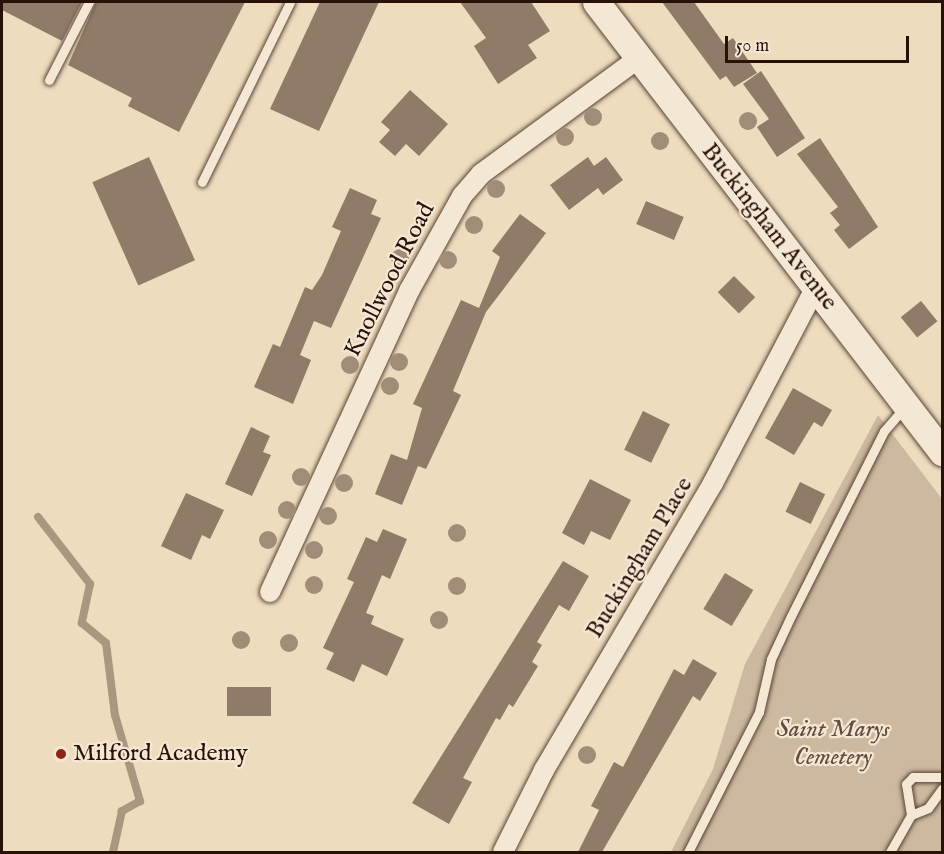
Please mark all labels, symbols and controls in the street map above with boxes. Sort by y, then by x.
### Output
scale bar [728,24,912,62]
text: 50 m [736,35,769,58]
street label: Buckingham Avenue [695,138,843,316]
street label: Knollwood Road [339,198,441,362]
street label: Buckingham Place [581,472,699,644]
park label: Saint Marys Cemetery [777,716,889,772]
place label: Milford Academy [73,740,248,768]
marker: Milford Academy [54,747,68,761]

